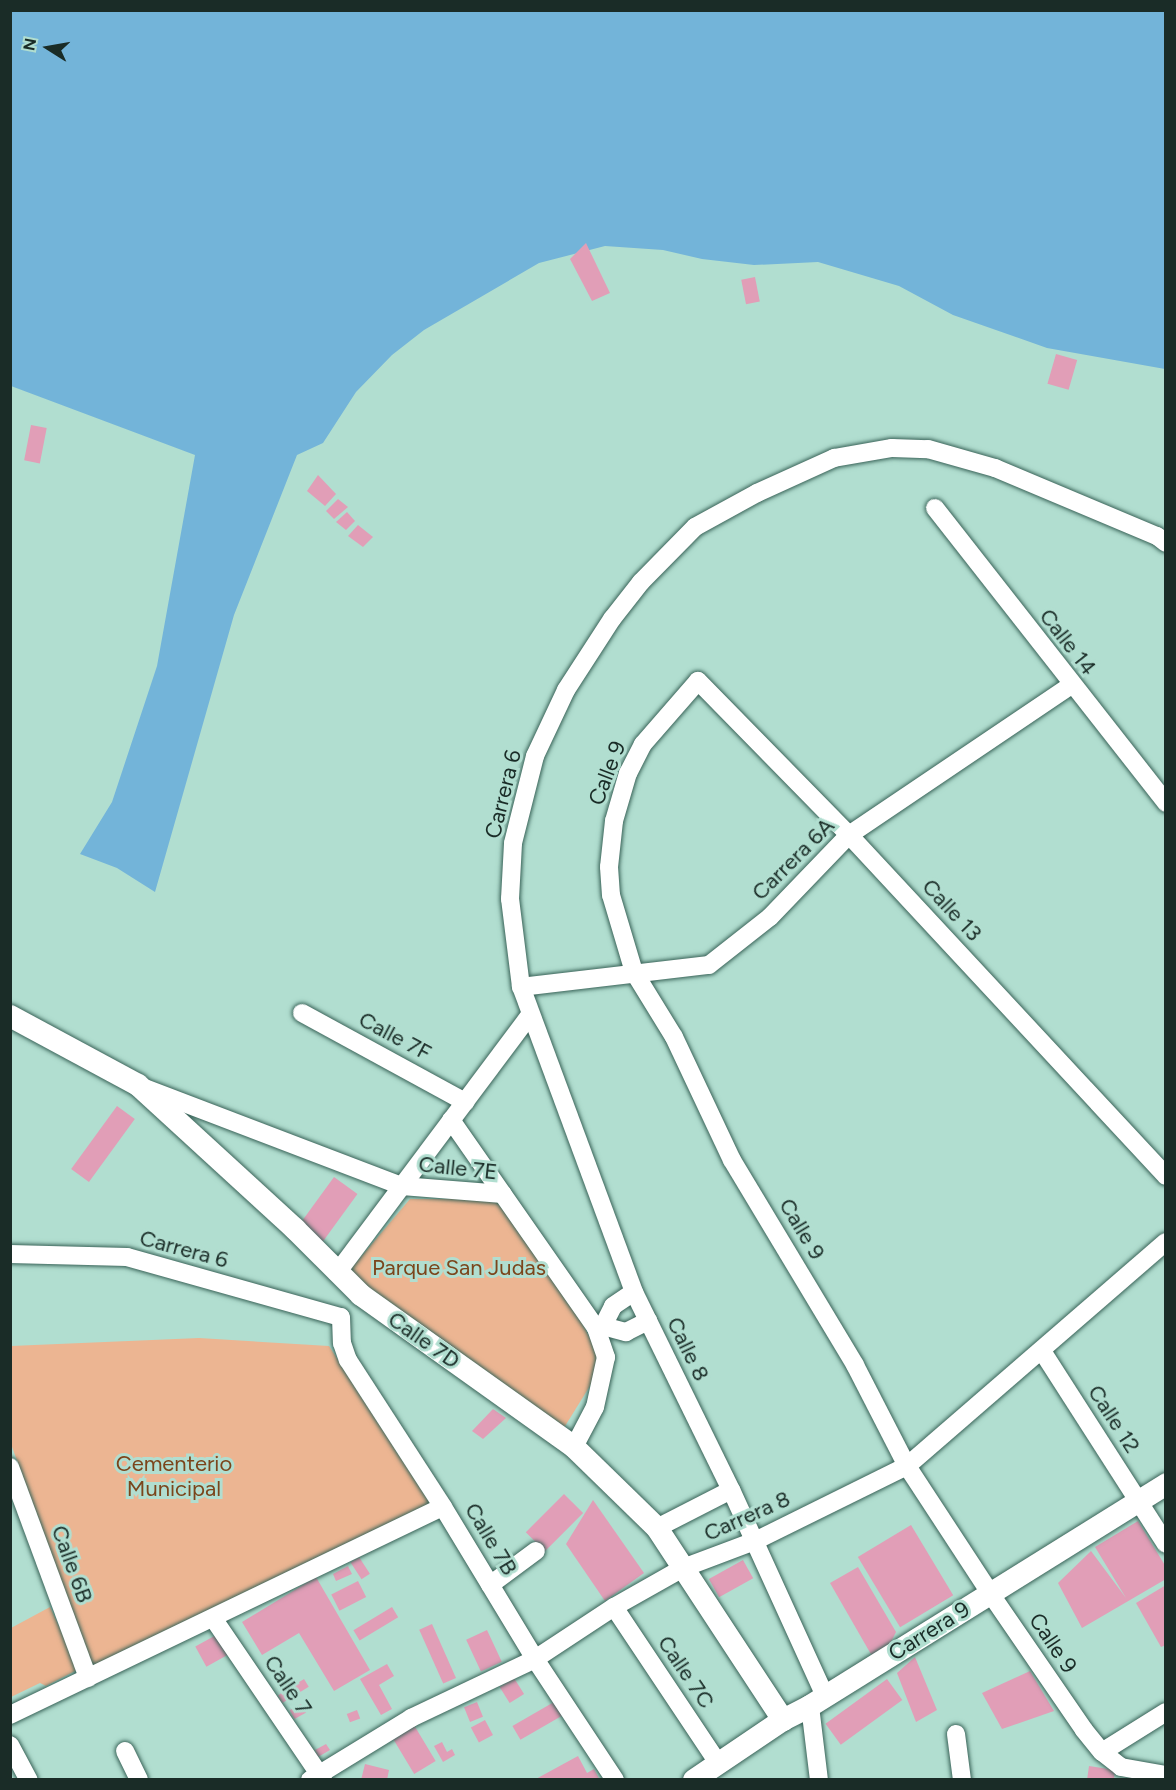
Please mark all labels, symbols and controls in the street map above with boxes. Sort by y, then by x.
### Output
north arrow [18,18,78,78]
text: N [19,37,40,52]
street label: Calle 14 [1034,604,1102,680]
street label: Calle 9 [583,737,631,809]
street label: Carrera 6 [479,747,527,841]
street label: Carrera 6A [746,812,840,906]
street label: Calle 13 [917,873,987,947]
street label: Calle 7F [354,1006,436,1066]
street label: Calle 7E [417,1151,499,1185]
street label: Calle 9 [774,1194,830,1264]
street label: Carrera 6 [137,1225,231,1273]
park label: Parque San Judas [372,1255,546,1281]
street label: Calle 7D [383,1306,465,1374]
street label: Calle 8 [661,1313,715,1385]
street label: Calle 12 [1082,1380,1146,1458]
park label: Cementerio Municipal [116,1450,232,1502]
street label: Carrera 8 [700,1485,794,1547]
street label: Calle 7B [459,1498,523,1580]
street label: Calle 6B [46,1522,98,1606]
street label: Carrera 9 [884,1596,974,1666]
street label: Calle 9 [1023,1608,1083,1678]
street label: Calle 7C [652,1631,720,1713]
street label: Calle 7 [259,1650,317,1720]

